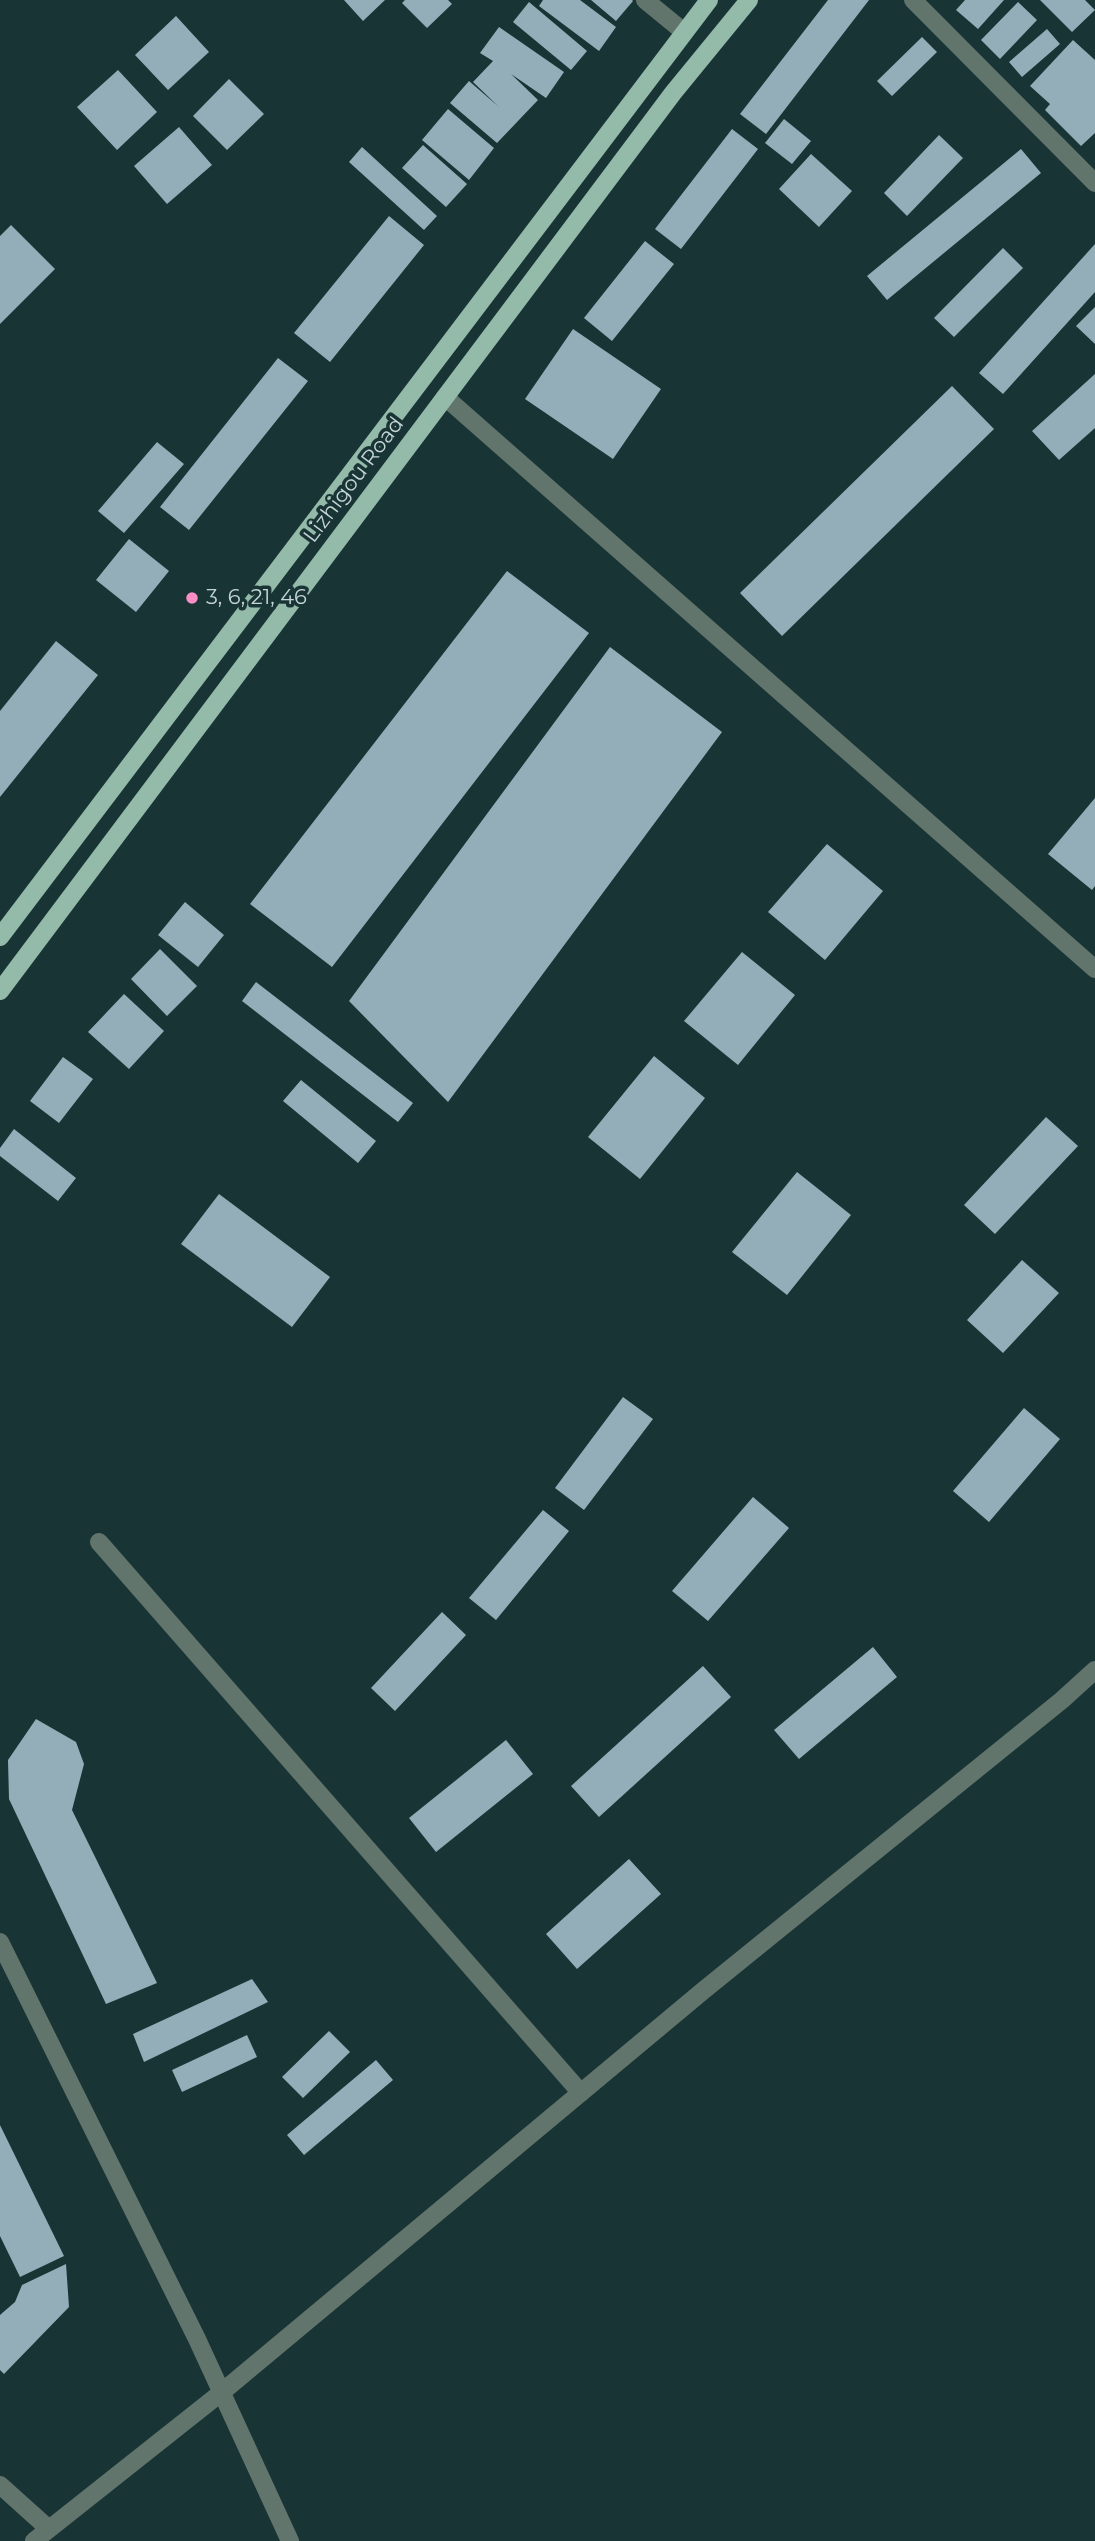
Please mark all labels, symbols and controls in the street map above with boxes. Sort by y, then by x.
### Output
street label: Lizhigou Road [299,412,409,548]
place label: 3, 6, 21, 46 [206,585,307,611]
marker: 3, 6, 21, 46 [184,590,200,606]

